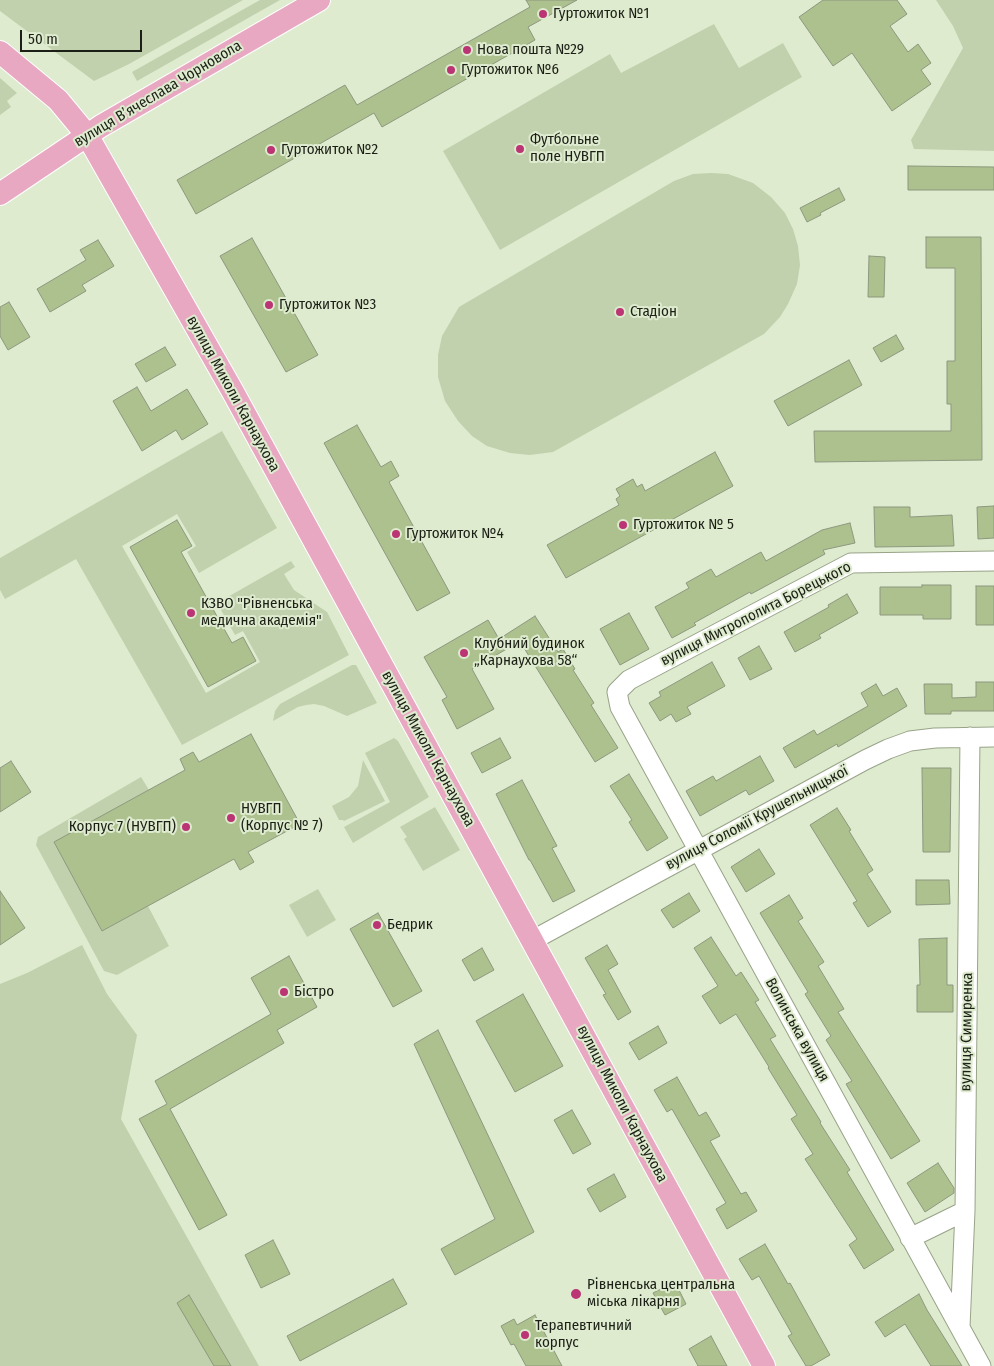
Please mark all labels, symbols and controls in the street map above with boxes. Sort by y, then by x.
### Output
place label: Гуртожиток №1 [553,5,649,23]
marker: Гуртожиток №1 [537,8,549,20]
scale bar [22,20,145,52]
text: 50 m [28,30,58,48]
street label: вулиця Вʼячеслава Чорновола [71,37,245,151]
place label: Нова пошта №29 [477,41,584,59]
marker: Нова пошта №29 [461,44,473,56]
place label: Гуртожиток №6 [461,61,559,79]
marker: Гуртожиток №6 [445,64,457,76]
place label: Футбольне поле НУВГП [530,131,605,166]
place label: Гуртожиток №2 [281,141,378,159]
marker: Футбольне поле НУВГП [514,143,526,155]
marker: Гуртожиток №2 [265,144,277,156]
place label: Гуртожиток №3 [279,296,376,314]
marker: Гуртожиток №3 [263,299,275,311]
place label: Стадіон [630,303,677,321]
marker: Стадіон [614,306,626,318]
street label: вулиця Миколи Карнаухова [183,313,283,475]
place label: Гуртожиток № 5 [633,516,734,534]
marker: Гуртожиток № 5 [617,519,629,531]
place label: Гуртожиток №4 [406,525,504,543]
marker: Гуртожиток №4 [390,528,402,540]
street label: вулиця Митрополита Борецького [658,558,854,670]
place label: КЗВО "Рівненська медична академія" [201,595,322,630]
marker: КЗВО "Рівненська медична академія" [185,607,197,619]
place label: Клубний будинок „Карнаухова 58“ [474,635,585,670]
marker: Клубний будинок „Карнаухова 58“ [458,647,470,659]
street label: вулиця Миколи Карнаухова [378,668,478,830]
street label: вулиця Соломії Крушельницької [663,762,851,874]
place label: НУВГП (Корпус № 7) [241,800,323,835]
marker: НУВГП (Корпус № 7) [225,812,237,824]
place label: Корпус 7 (НУВГП) [69,818,176,836]
marker: Корпус 7 (НУВГП) [180,821,192,833]
place label: Бедрик [387,916,433,934]
marker: Бедрик [371,919,383,931]
street label: вулиця Симиренка [957,973,977,1091]
street label: Волинська вулиця [761,975,833,1085]
place label: Бістро [294,983,334,1001]
marker: Бістро [278,986,290,998]
street label: вулиця Миколи Карнаухова [573,1022,671,1186]
place label: Рівненська центральна міська лікарня [587,1276,735,1311]
marker: Рівненська центральна міська лікарня [569,1287,583,1301]
place label: Терапевтичний корпус [535,1317,632,1352]
marker: Терапевтичний корпус [519,1329,531,1341]

